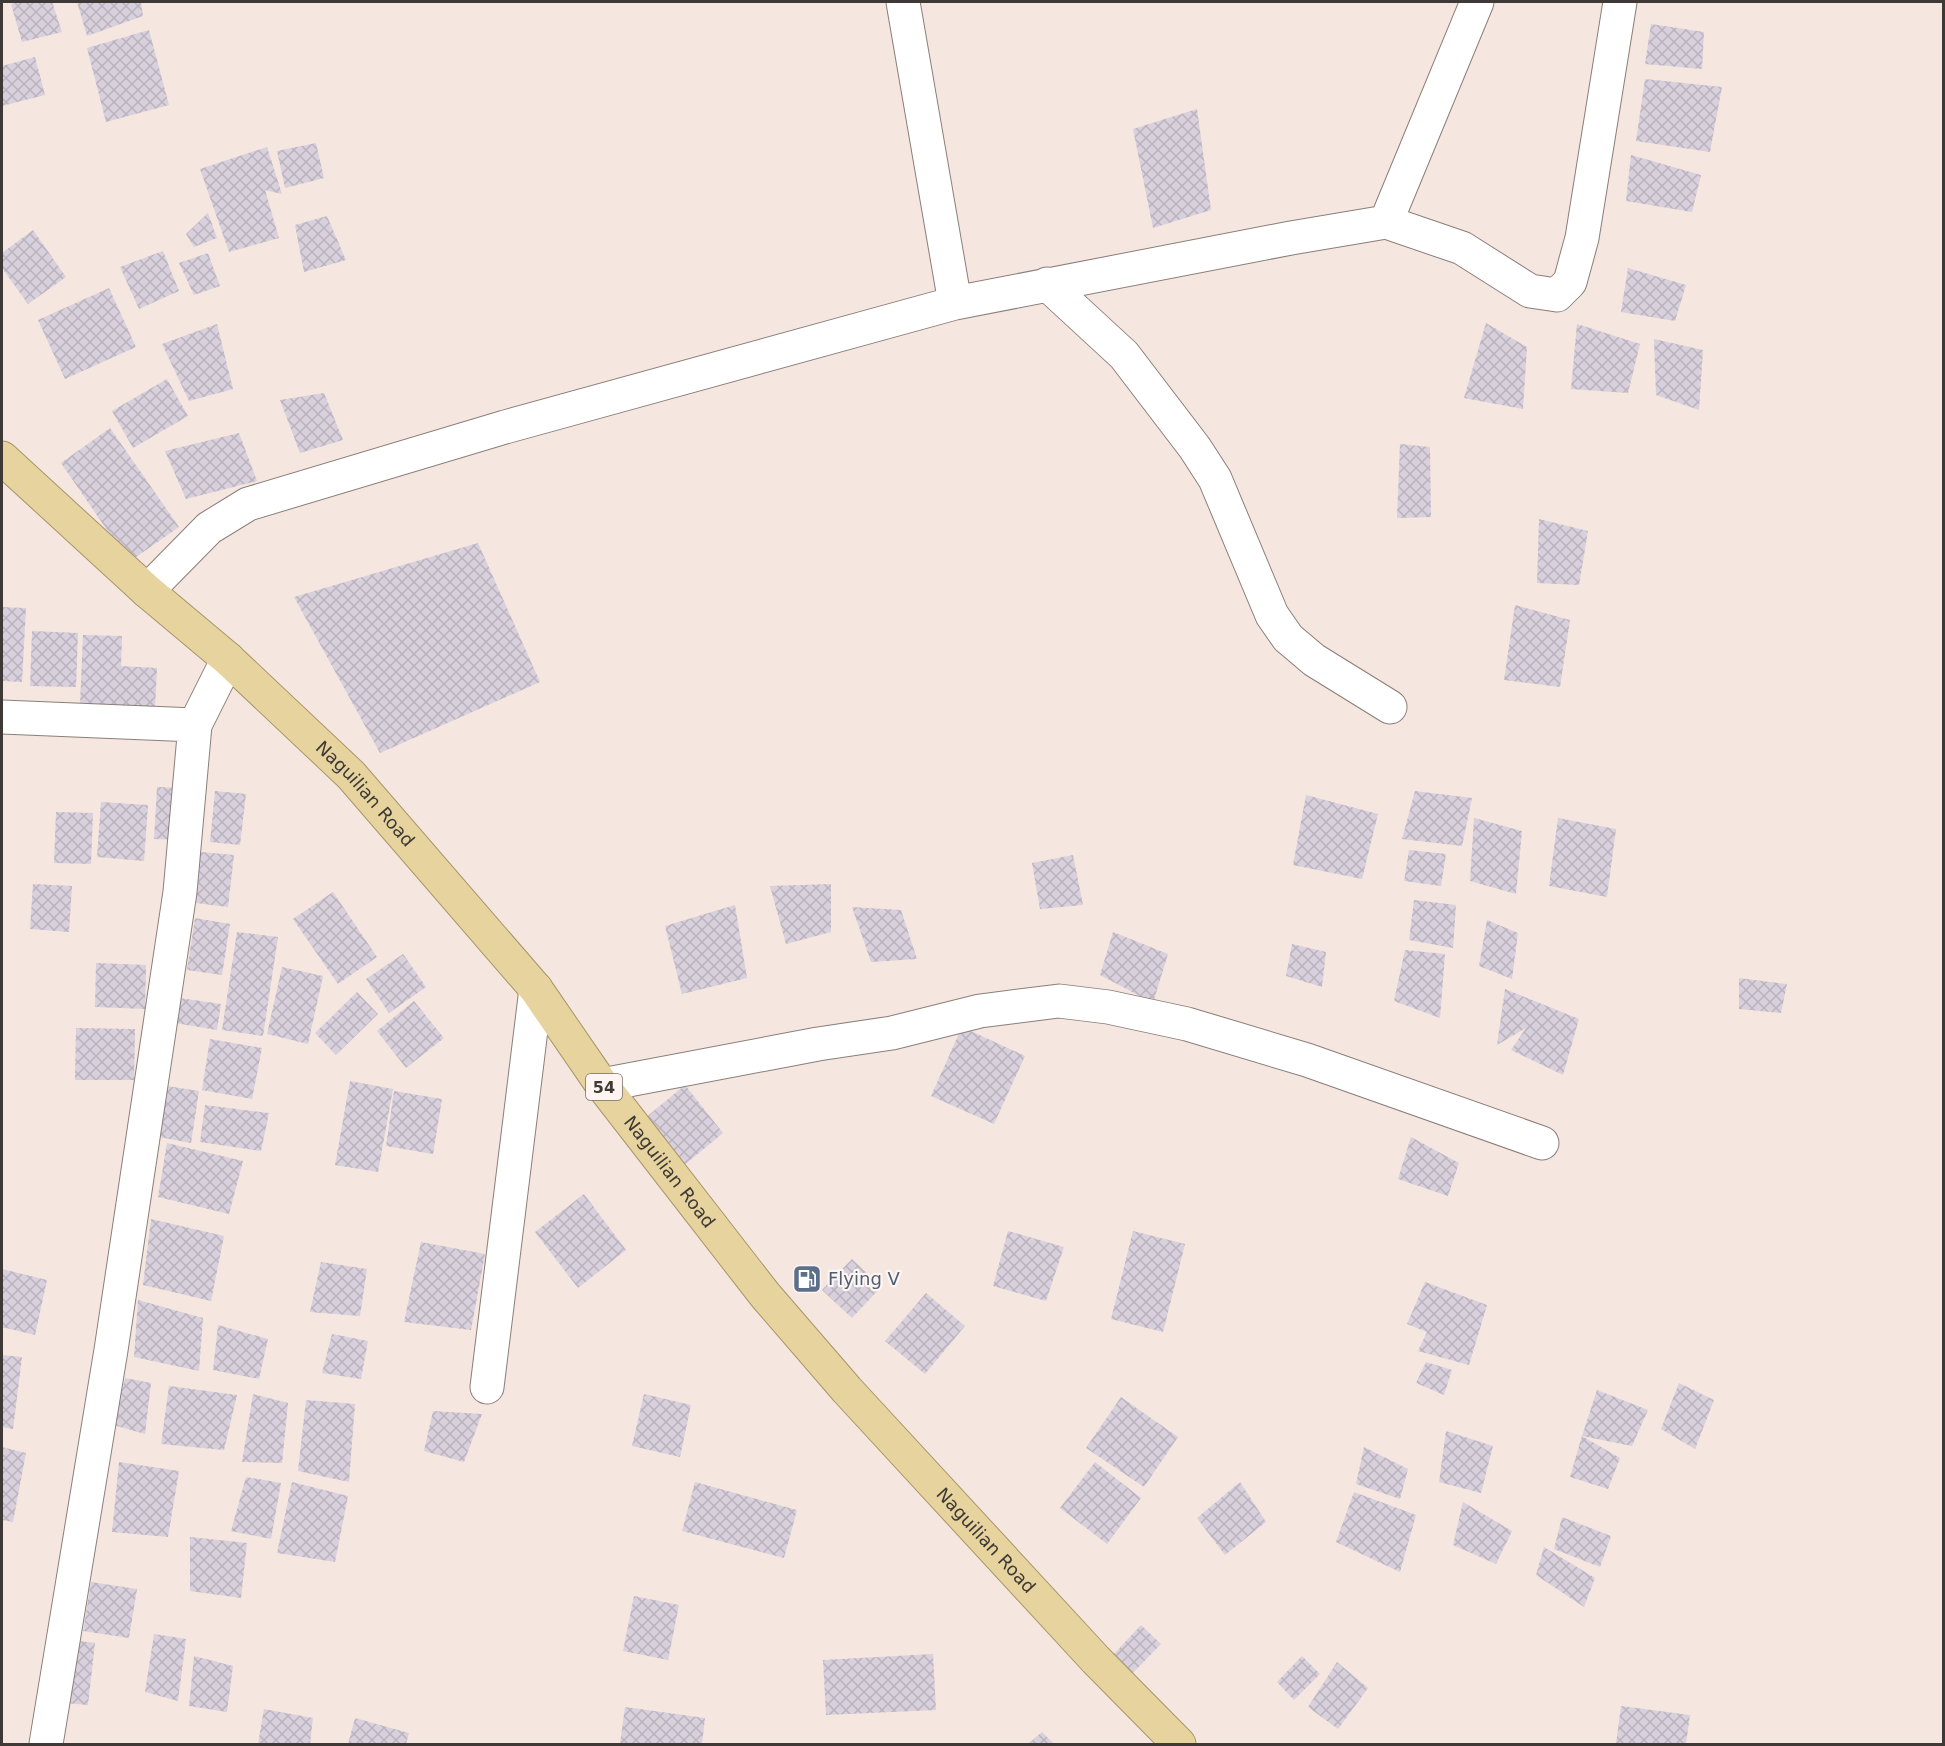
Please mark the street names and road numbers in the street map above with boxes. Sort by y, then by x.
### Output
street label: Naguilian Road [312,736,419,851]
road number: 54 [586,1074,622,1100]
street label: Naguilian Road [620,1112,720,1232]
street label: Naguilian Road [932,1483,1040,1597]

